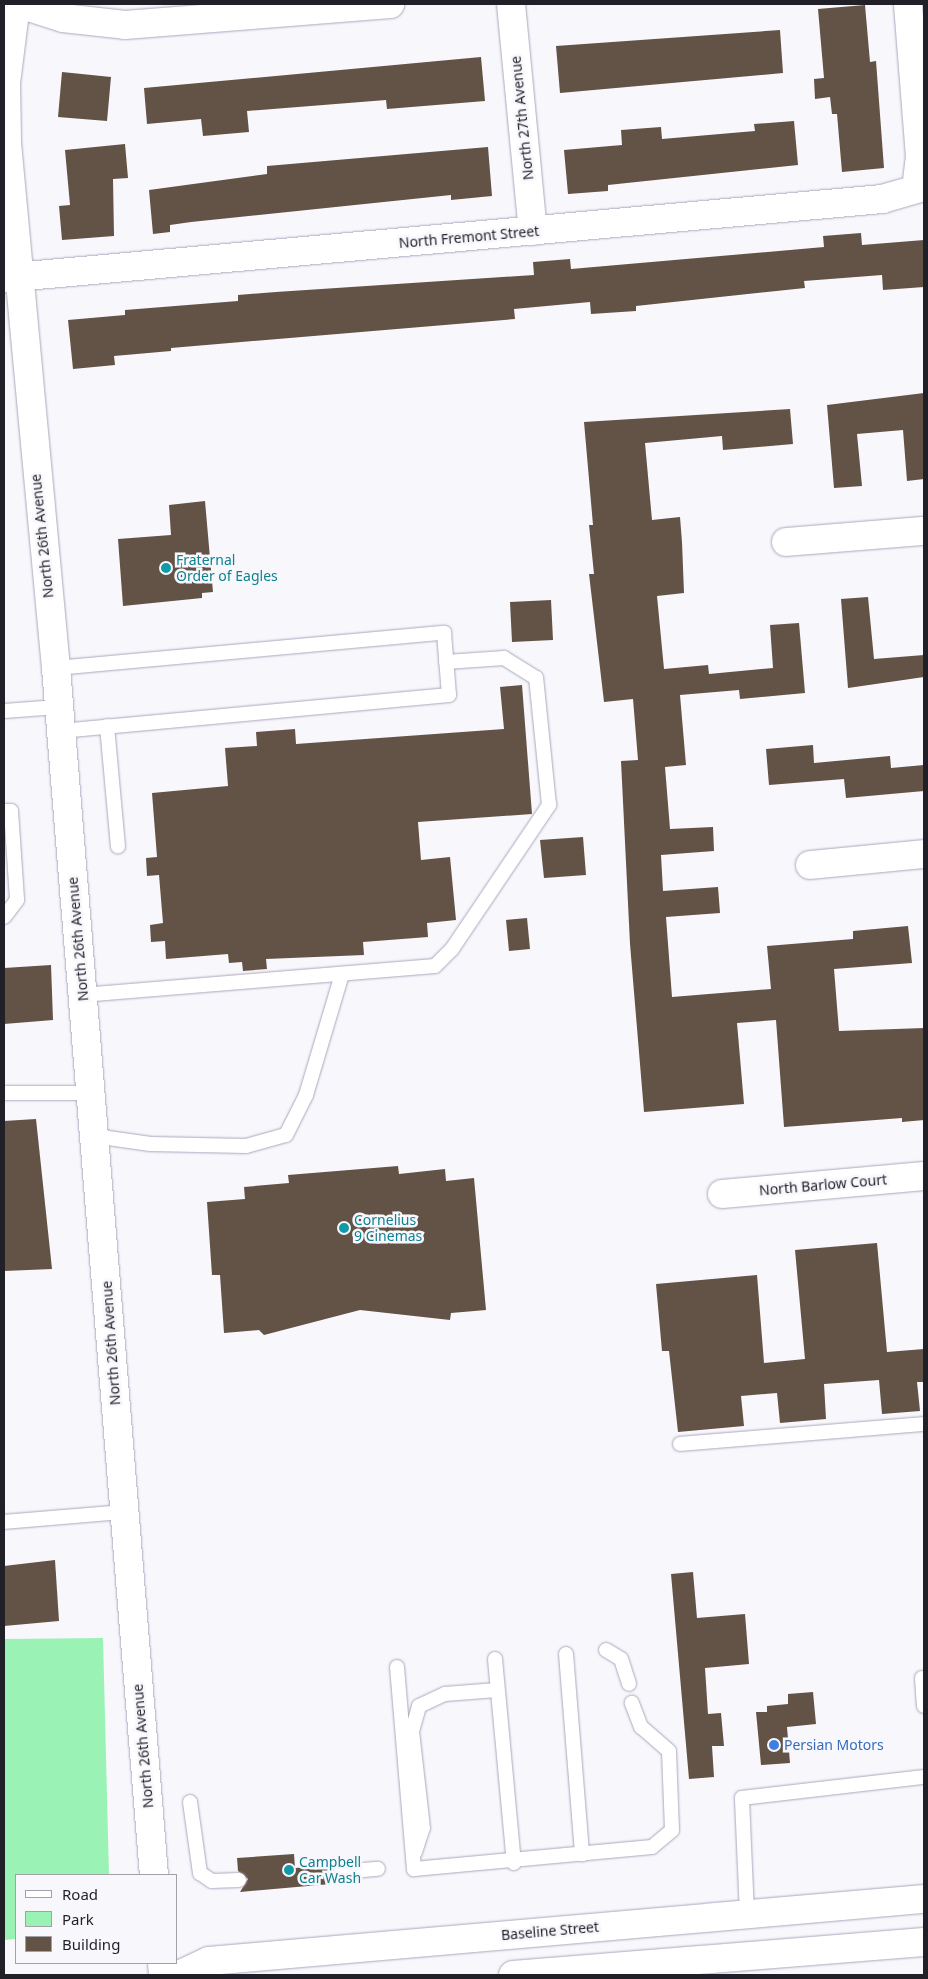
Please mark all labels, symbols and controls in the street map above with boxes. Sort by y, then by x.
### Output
street label: North 27th Avenue [507,55,537,181]
street label: North Fremont Street [398,222,540,252]
street label: North 26th Avenue [27,473,57,599]
place label: Fraternal Order of Eagles [176,552,278,584]
marker: Fraternal Order of Eagles [160,562,172,574]
street label: North 26th Avenue [64,876,92,1002]
street label: North Barlow Court [758,1171,888,1199]
place label: Cornelius 9 Cinemas [354,1212,422,1244]
marker: Cornelius 9 Cinemas [338,1222,350,1234]
street label: North 26th Avenue [98,1280,124,1406]
street label: North 26th Avenue [129,1683,157,1809]
place label: Persian Motors [784,1737,884,1753]
marker: Persian Motors [768,1739,780,1751]
place label: Campbell Car Wash [299,1854,361,1886]
marker: Campbell Car Wash [283,1864,295,1876]
legend [15,1874,178,1964]
text: Road [62,1884,98,1904]
text: Park [62,1909,94,1929]
street label: Baseline Street [500,1918,600,1944]
text: Building [62,1934,120,1954]

